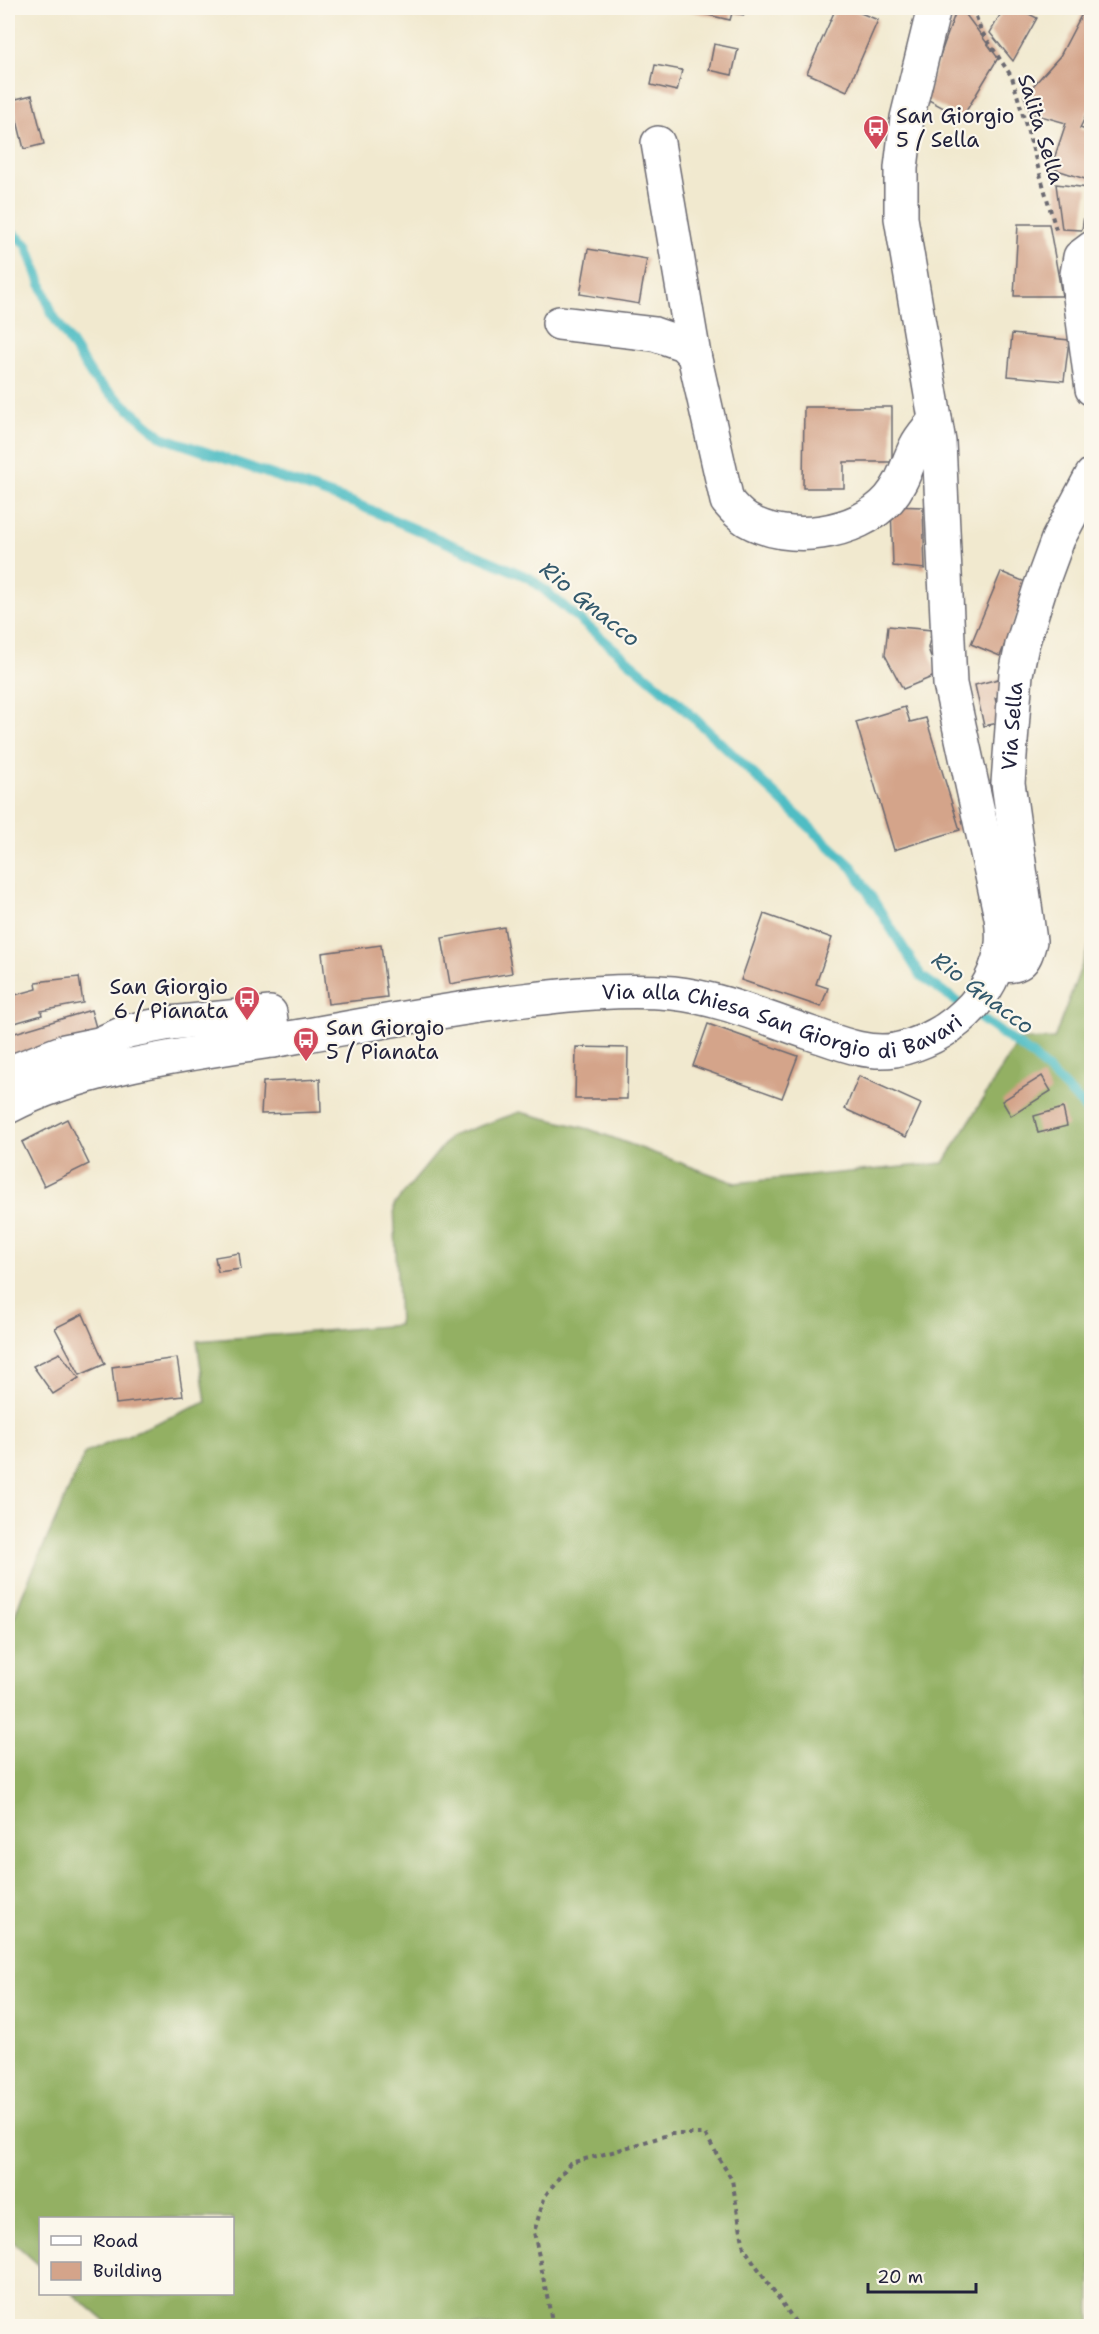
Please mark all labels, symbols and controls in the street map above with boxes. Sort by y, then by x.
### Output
street label: Salita Sella [1011,70,1071,188]
place label: San Giorgio 5 / Sella [896,102,1014,154]
bus stop icon: San Giorgio 5 / Sella [861,113,891,151]
water label: Rio Gnacco [534,555,646,653]
street label: Via Sella [995,681,1029,771]
water label: Rio Gnacco [926,945,1040,1041]
place label: San Giorgio 6 / Pianata [110,973,228,1025]
street label: Via alla Chiesa San Giorgio di Bavari [601,978,968,1065]
bus stop icon: San Giorgio 6 / Pianata [232,984,262,1022]
place label: San Giorgio 5 / Pianata [326,1014,444,1066]
bus stop icon: San Giorgio 5 / Pianata [291,1025,321,1063]
legend [39,2217,234,2295]
text: Road [93,2229,138,2253]
scale bar [868,2256,976,2294]
text: Building [93,2259,162,2283]
text: 20 m [877,2265,923,2289]

